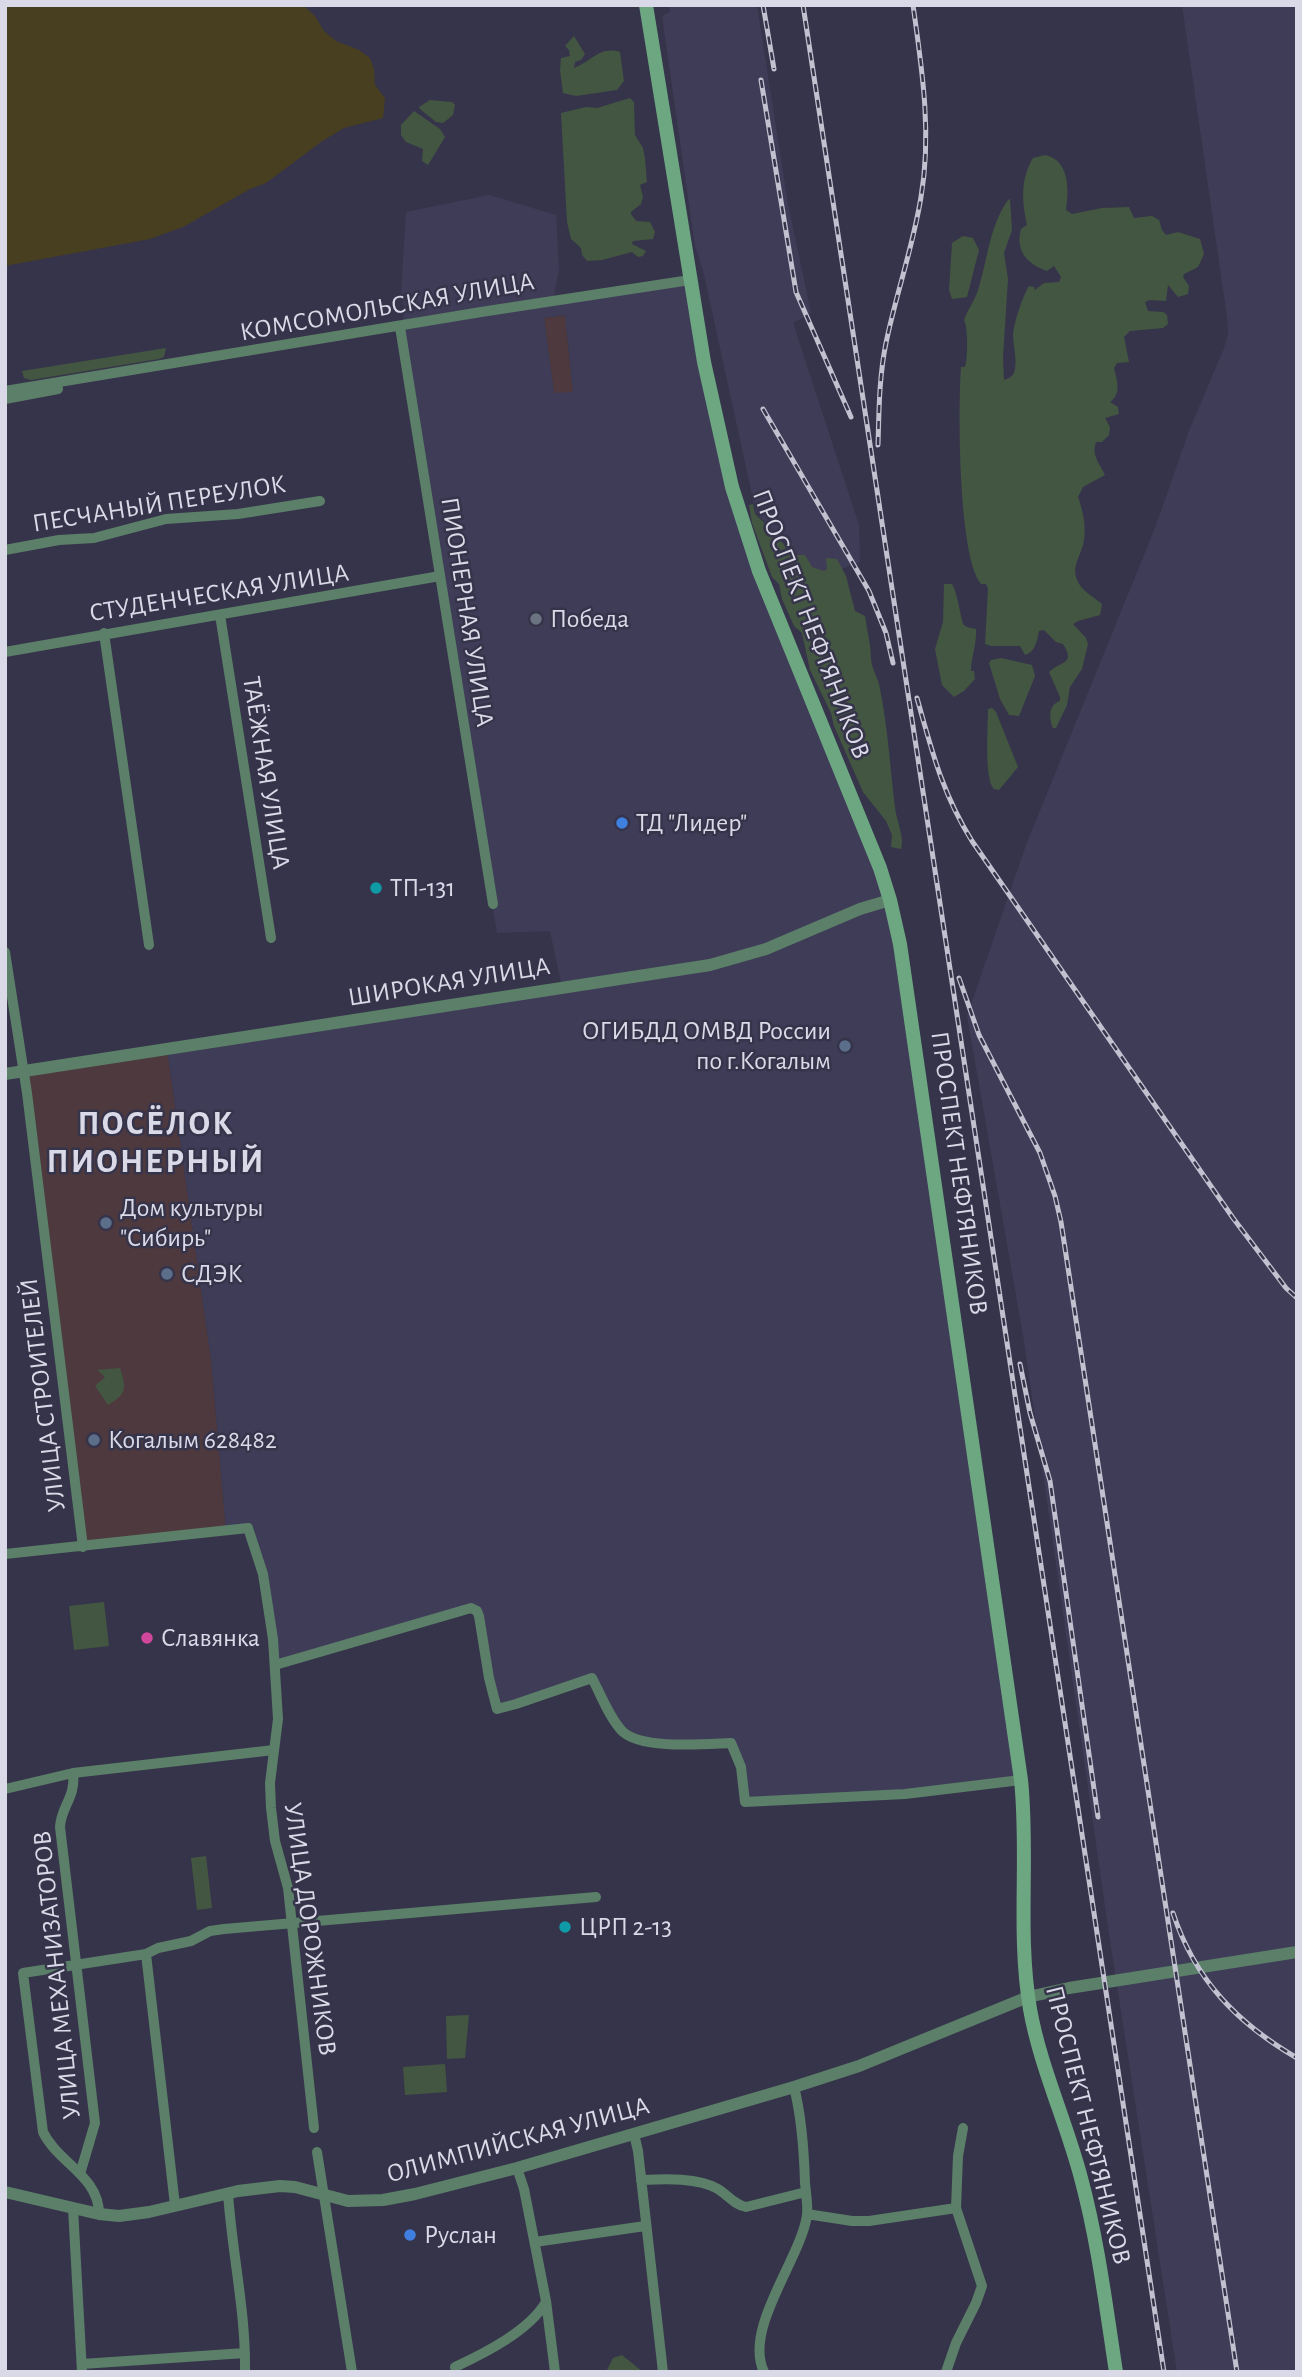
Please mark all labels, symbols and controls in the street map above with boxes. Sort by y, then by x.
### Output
street label: КОМСОМОЛЬСКАЯ УЛИЦА [237,266,537,348]
street label: ПЕСЧАНЫЙ ПЕРЕУЛОК [30,469,288,539]
street label: ПРОСПЕКТ НЕФТЯНИКОВ [745,485,877,763]
street label: ПИОНЕРНАЯ УЛИЦА [433,495,501,729]
street label: СТУДЕНЧЕСКАЯ УЛИЦА [87,557,351,629]
place label: Победа [550,603,629,635]
marker: Победа [528,611,544,627]
street label: ТАЁЖНАЯ УЛИЦА [235,674,297,872]
place label: ТД "Лидер" [636,807,747,839]
marker: ТД "Лидер" [614,815,630,831]
place label: ТП-131 [390,872,455,904]
marker: ТП-131 [368,880,384,896]
street label: ШИРОКАЯ УЛИЦА [346,951,552,1013]
place label: ОГИБДД ОМВД России по г.Когалым [582,1015,831,1076]
street label: ПРОСПЕКТ НЕФТЯНИКОВ [924,1029,994,1317]
marker: ОГИБДД ОМВД России по г.Когалым [837,1038,853,1054]
district label: ПОСЁЛОК ПИОНЕРНЫЙ [48,1104,264,1182]
place label: Дом культуры "Сибирь" [120,1192,263,1254]
marker: Дом культуры "Сибирь" [98,1215,114,1231]
place label: СДЭК [181,1258,243,1290]
marker: СДЭК [159,1266,175,1282]
street label: УЛИЦА СТРОИТЕЛЕЙ [13,1276,73,1514]
place label: Когалым 628482 [108,1424,277,1456]
marker: Когалым 628482 [86,1432,102,1448]
place label: Славянка [161,1622,260,1654]
marker: Славянка [139,1630,155,1646]
street label: УЛИЦА ДОРОЖНИКОВ [277,1800,343,2058]
street label: УЛИЦА МЕХАНИЗАТОРОВ [26,1829,88,2121]
place label: ЦРП 2-13 [579,1911,672,1943]
marker: ЦРП 2-13 [557,1919,573,1935]
street label: ПРОСПЕКТ НЕФТЯНИКОВ [1038,1982,1138,2268]
street label: ОЛИМПИЙСКАЯ УЛИЦА [383,2090,653,2190]
place label: Руслан [424,2219,497,2251]
marker: Руслан [402,2227,418,2243]

